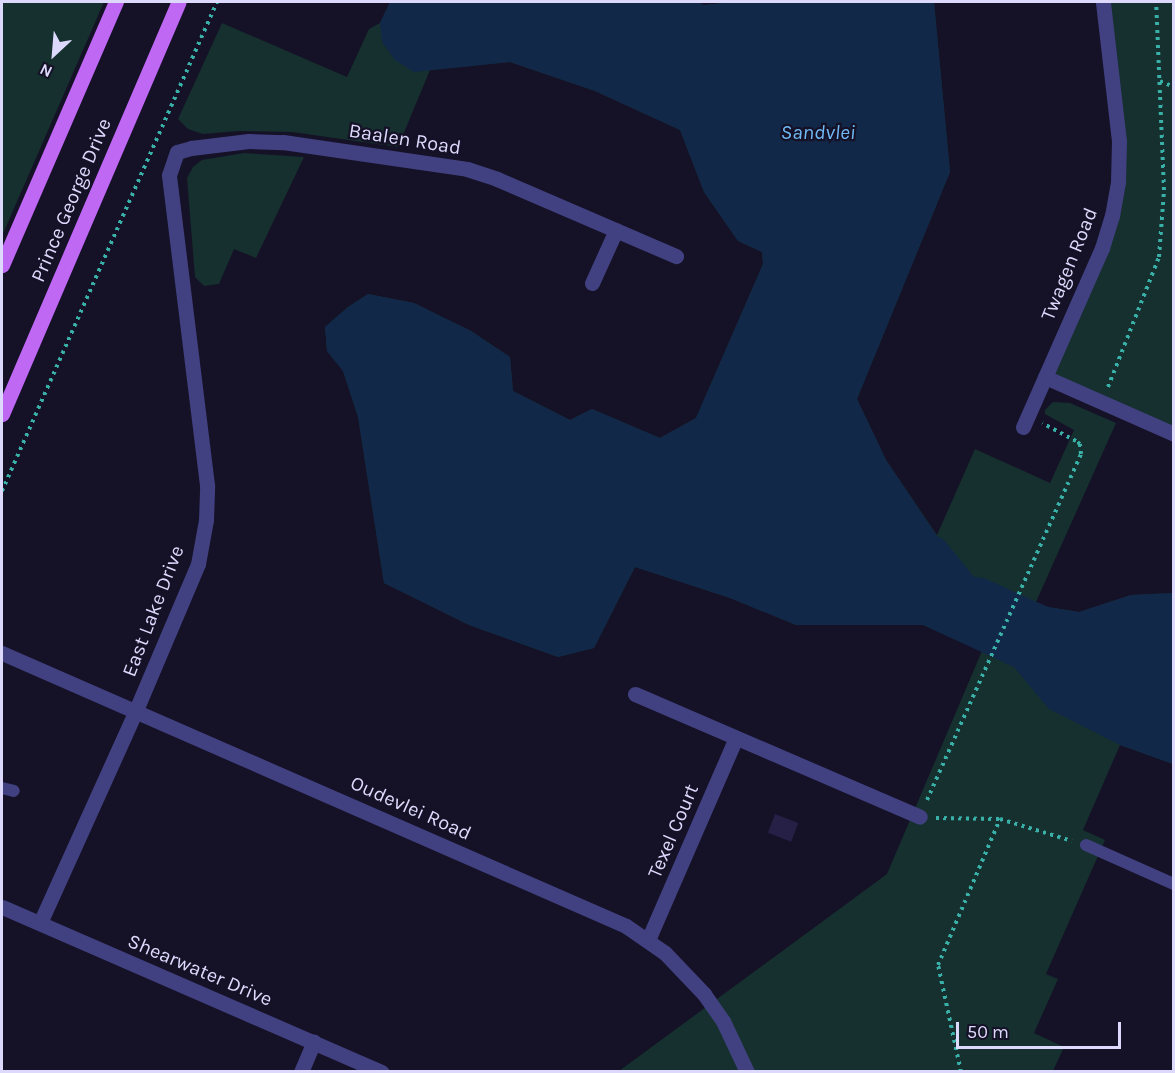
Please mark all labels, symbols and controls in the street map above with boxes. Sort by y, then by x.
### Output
north arrow [24,24,84,84]
text: N [37,60,55,82]
street label: Prince George Drive [26,114,116,286]
street label: Baalen Road [347,118,463,160]
water label: Sandvlei [781,119,855,145]
street label: Twagen Road [1036,204,1102,324]
street label: East Lake Drive [117,542,189,680]
street label: Oudevlei Road [347,771,475,845]
street label: Texel Court [642,780,704,882]
street label: Shearwater Drive [124,929,276,1011]
scale bar [959,1010,1124,1048]
text: 50 m [967,1021,1009,1043]

